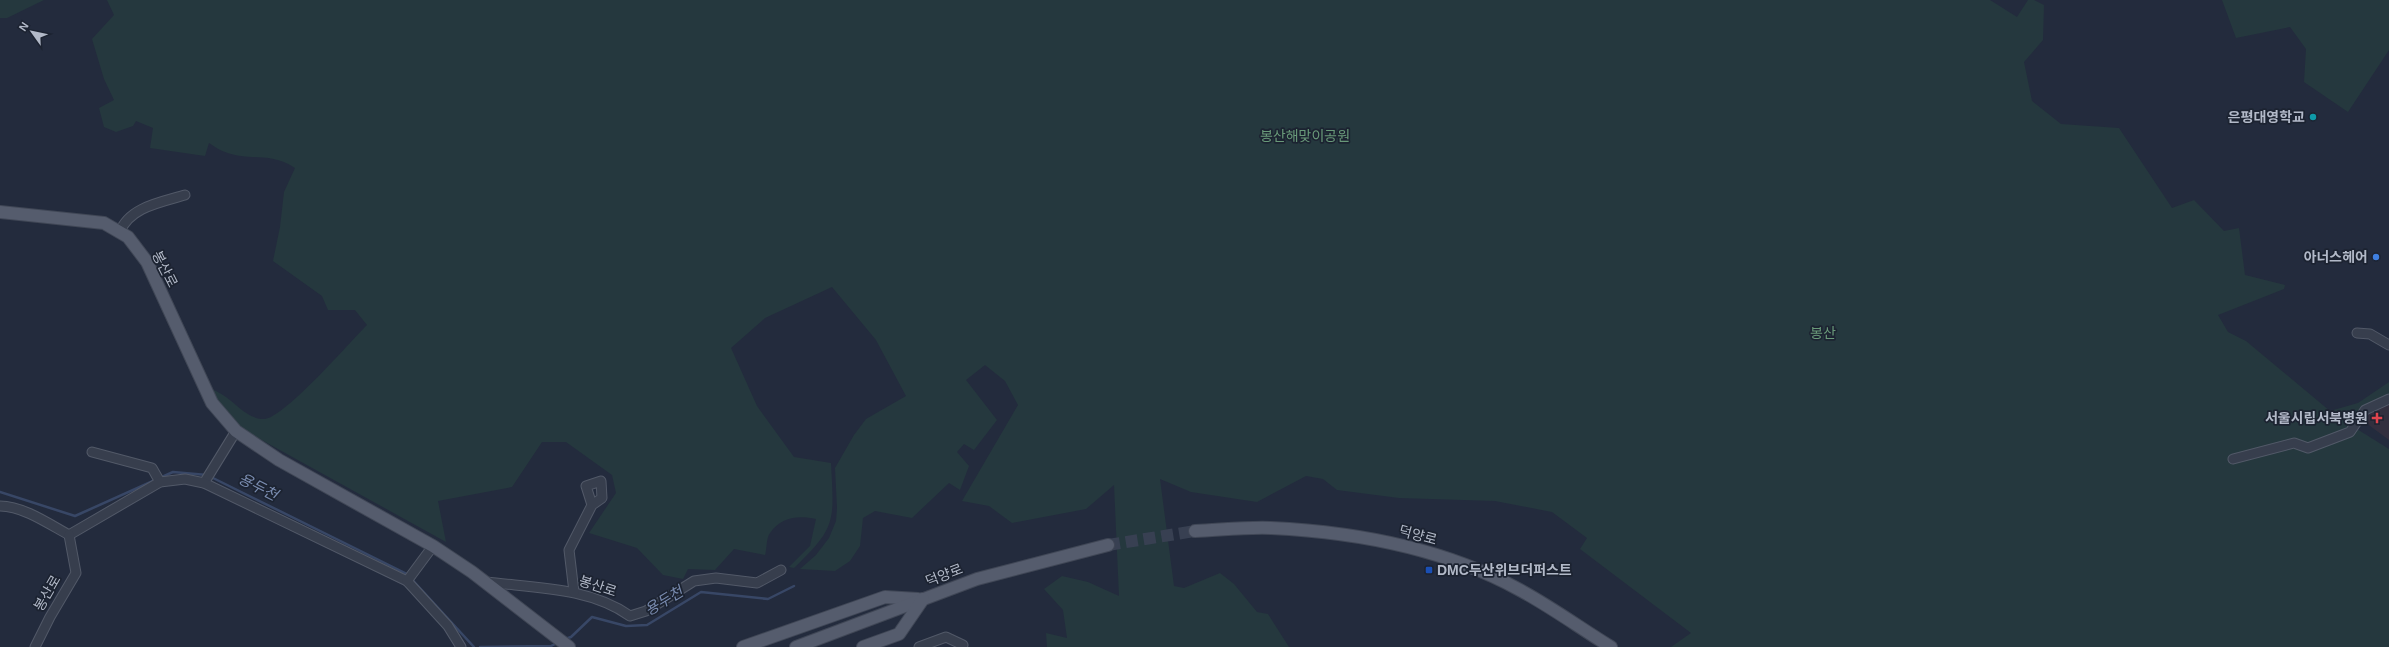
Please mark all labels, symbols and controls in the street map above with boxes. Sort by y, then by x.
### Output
north arrow [12,12,52,52]
text: N [16,20,31,33]
place label: 은평대영학교 [2228,109,2305,125]
marker: 은평대영학교 [2308,112,2318,122]
park label: 봉산해맞이공원 [1260,128,1350,144]
street label: 봉산로 [149,248,181,290]
place label: 아너스헤어 [2304,249,2368,265]
marker: 아너스헤어 [2371,252,2381,262]
park label: 봉산 [1810,325,1836,341]
place label: 서울시립서북병원 [2265,410,2368,426]
marker: 서울시립서북병원 [2371,412,2383,424]
water label: 용두천 [236,470,282,505]
street label: 덕양로 [1397,522,1439,548]
street label: 덕양로 [923,561,965,589]
place label: DMC두산위브더퍼스트 [1437,562,1572,578]
marker: DMC두산위브더퍼스트 [1424,565,1434,575]
street label: 봉산로 [30,572,64,614]
street label: 봉산로 [577,572,619,600]
water label: 용두천 [642,581,688,619]

